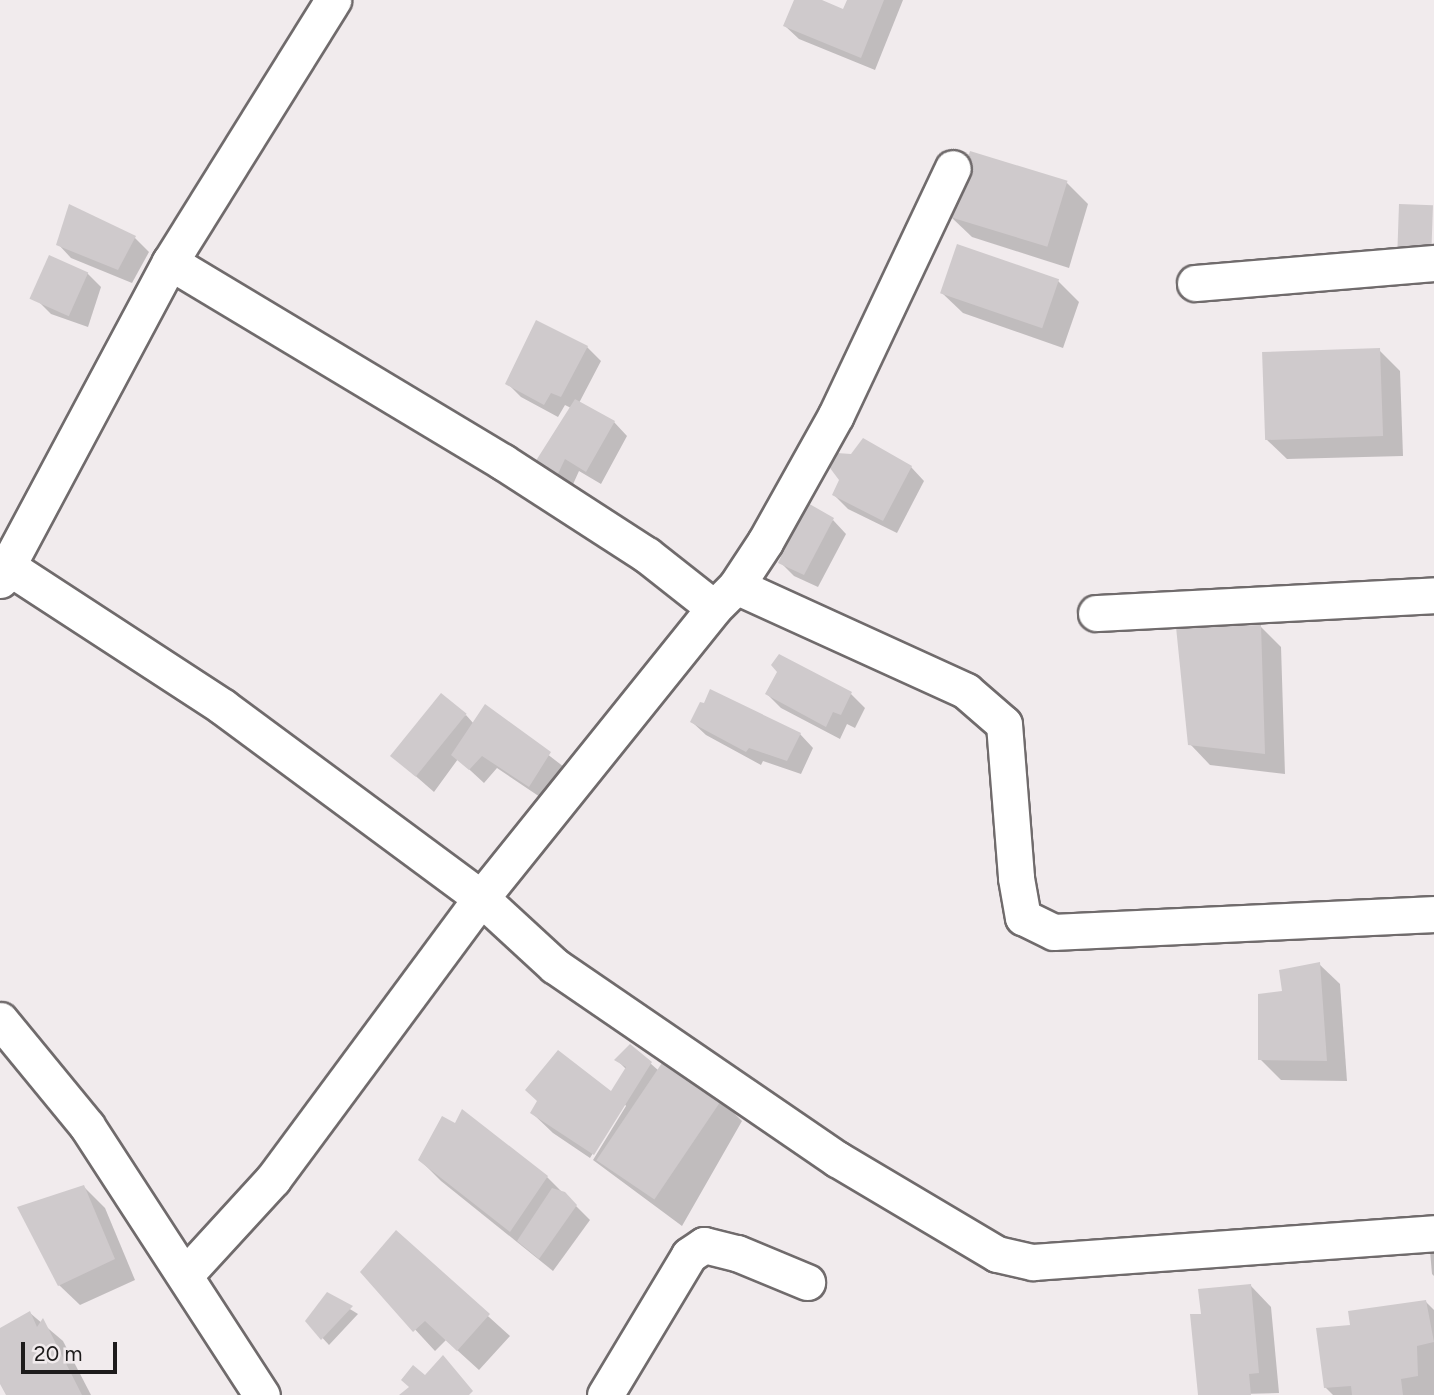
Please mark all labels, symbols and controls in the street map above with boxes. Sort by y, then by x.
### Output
scale bar [24,1328,121,1372]
text: 20 m [34,1341,82,1366]

